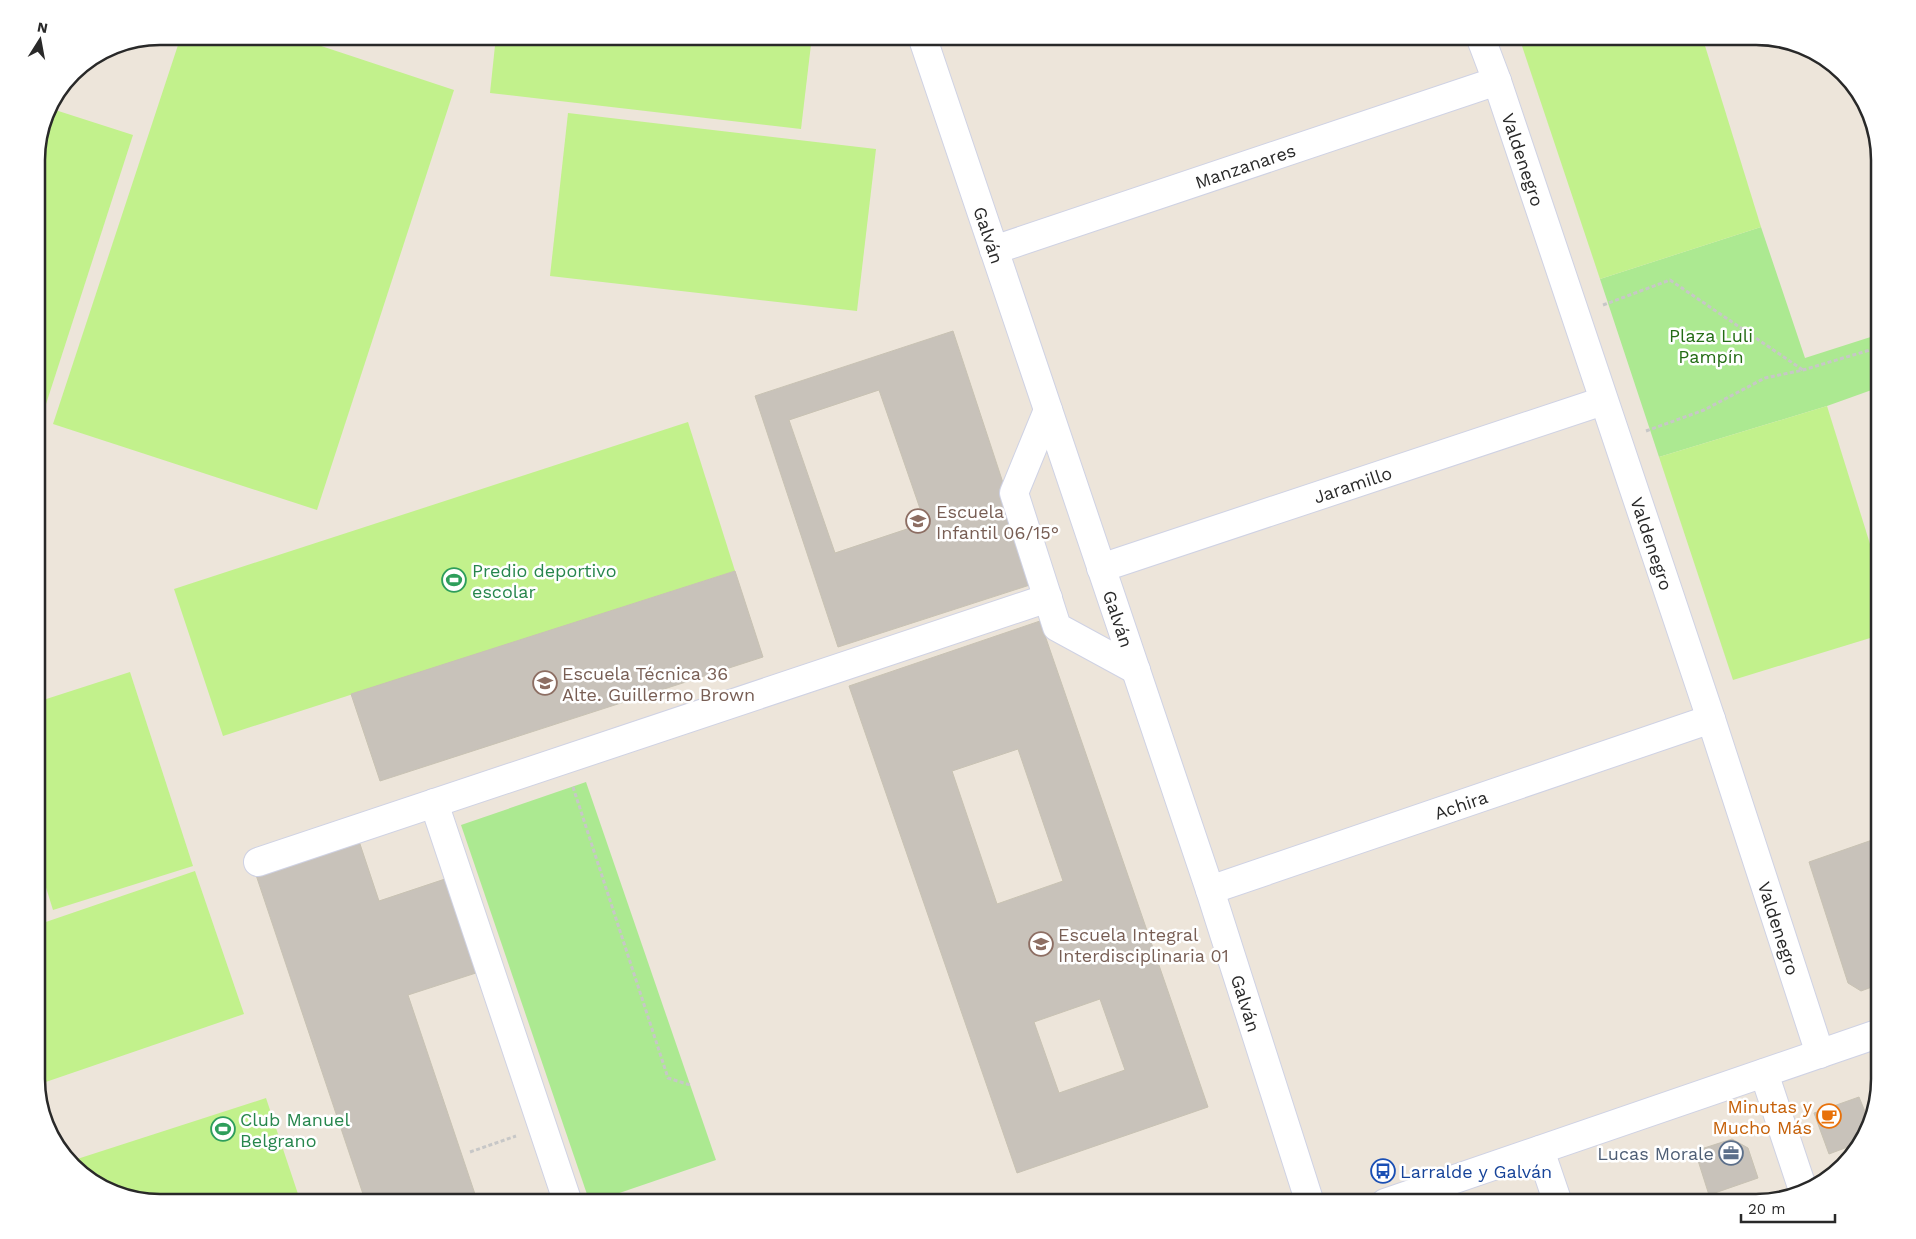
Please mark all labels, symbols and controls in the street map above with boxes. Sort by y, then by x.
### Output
north arrow [15,15,65,65]
text: N [36,18,49,36]
street label: Valdenegro [1498,110,1549,209]
street label: Manzanares [1192,139,1298,192]
street label: Galván [970,204,1008,266]
park label: Plaza Luli Pampín [1669,325,1753,367]
street label: Jaramillo [1311,462,1394,507]
street label: Valdenegro [1627,494,1678,593]
place label: Escuela Infantil 06/15° [936,501,1059,543]
school or university icon: Escuela Infantil 06/15° [905,508,931,534]
place label: Predio deportivo escolar [472,560,617,602]
sports icon: Predio deportivo escolar [441,567,467,593]
street label: Galván [1099,587,1138,650]
place label: Escuela Técnica 36 Alte. Guillermo Brown [562,663,755,705]
school or university icon: Escuela Técnica 36 Alte. Guillermo Brown [532,670,558,696]
street label: Achira [1431,786,1490,823]
street label: Valdenegro [1754,879,1804,978]
place label: Escuela Integral Interdisciplinaria 01 [1058,924,1229,966]
school or university icon: Escuela Integral Interdisciplinaria 01 [1028,931,1054,957]
street label: Galván [1227,972,1265,1034]
place label: Minutas y Mucho Más [1713,1096,1813,1138]
cafe icon: Minutas y Mucho Más [1816,1103,1842,1129]
place label: Club Manuel Belgrano [240,1109,350,1151]
sports icon: Club Manuel Belgrano [210,1116,236,1142]
office icon: Lucas Morale [1718,1140,1744,1166]
place label: Lucas Morale [1597,1143,1714,1164]
bus stop icon: Larralde y Galván [1370,1158,1396,1184]
place label: Larralde y Galván [1400,1161,1552,1182]
scale bar [1741,1192,1835,1224]
text: 20 m [1748,1200,1786,1218]

